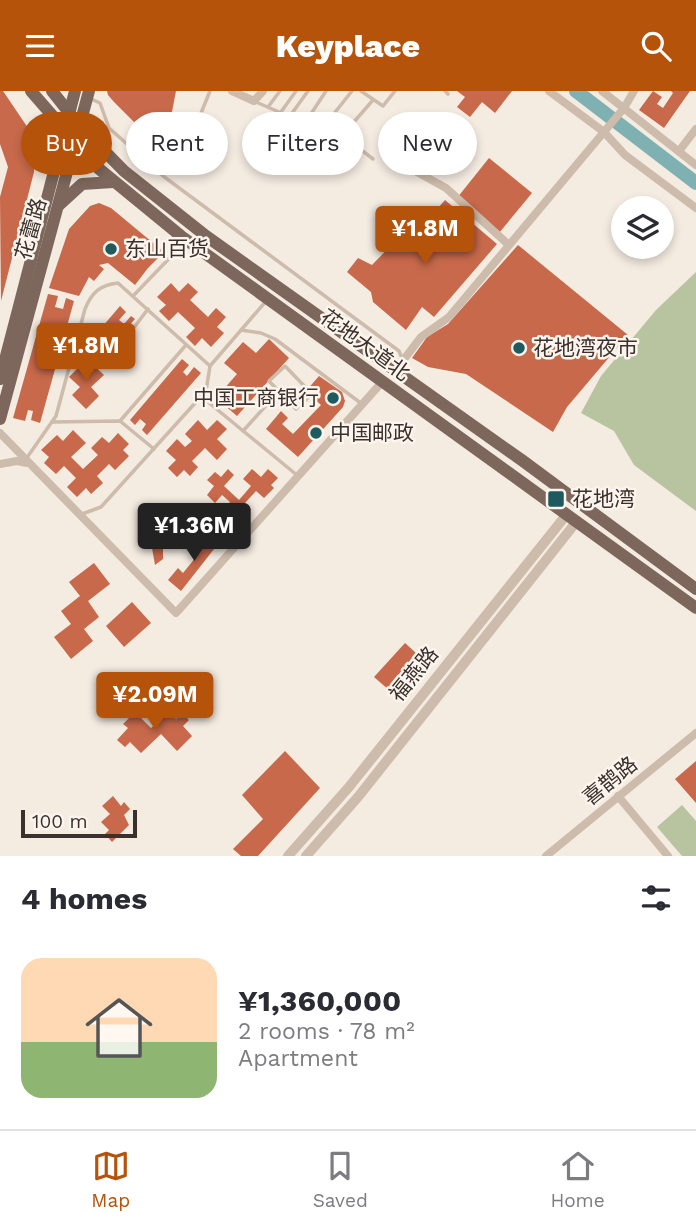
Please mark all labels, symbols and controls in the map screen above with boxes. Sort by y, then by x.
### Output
icon: menu [21,27,59,65]
text: Keyplace [276,27,420,65]
icon: search [637,27,675,65]
chip: Buy [21,112,112,175]
chip: Rent [126,112,228,175]
chip: Filters [242,112,364,175]
chip: New [378,112,477,175]
street label: 花蕾路 [10,195,51,263]
map controls [611,196,674,259]
button: layers [611,196,674,259]
pin: ¥1.8M [376,207,474,266]
text: ¥1.8M [391,215,459,242]
place label: 东山百货 [125,236,209,261]
marker: 东山百货 [103,241,119,257]
street label: 花地大道北 [315,304,415,386]
pin: ¥1.8M [37,323,135,383]
text: ¥1.8M [52,332,120,359]
place label: 花地湾夜市 [533,335,638,360]
marker: 花地湾夜市 [511,340,527,356]
place label: 中国工商银行 [193,385,319,410]
marker: 中国工商银行 [325,390,341,406]
place label: 中国邮政 [330,420,414,445]
marker: 中国邮政 [308,425,324,441]
place label: 花地湾 [572,486,635,511]
marker: 花地湾 [546,489,566,509]
pin: ¥1.36M [137,503,251,563]
text: ¥1.36M [154,512,234,539]
street label: 福燕路 [384,641,443,706]
pin: ¥2.09M [98,673,212,732]
text: ¥2.09M [112,681,198,708]
street label: 喜鹊路 [577,751,642,810]
scale bar [21,807,136,839]
text: 100 m [32,810,88,833]
icon: filters [637,879,675,917]
text: 4 homes [21,881,147,916]
text: ¥1,360,000 [238,983,401,1018]
icon: home [77,986,161,1070]
text: 2 rooms · 78 m² [238,1018,415,1045]
text: Apartment [238,1045,358,1072]
tab: Map [91,1147,130,1212]
tab: Saved [313,1147,368,1212]
tab: Home [550,1147,605,1212]

